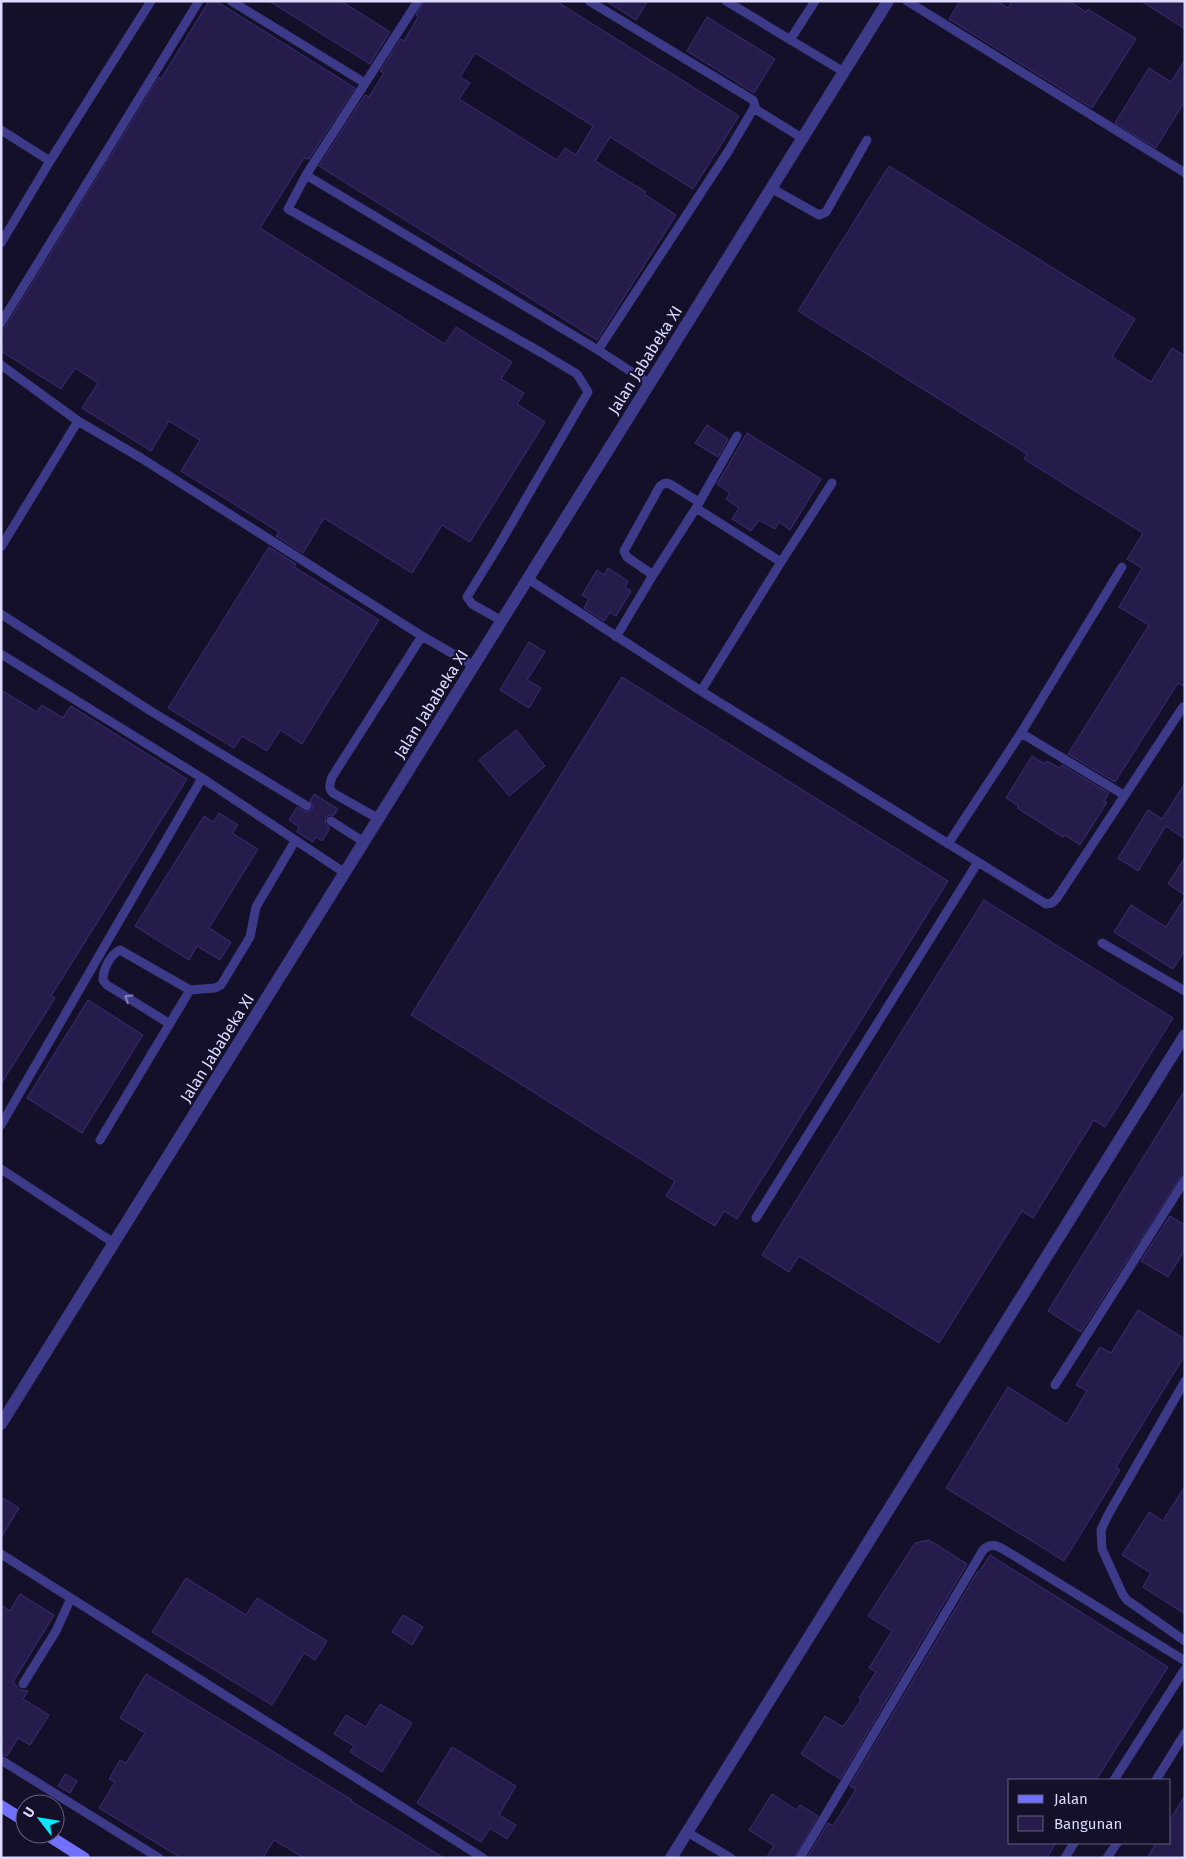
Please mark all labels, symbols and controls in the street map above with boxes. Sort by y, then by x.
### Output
street label: Jalan Jababeka XI [604,302,686,418]
street label: Jalan Jababeka XI [390,646,472,762]
street label: Jalan Jababeka XI [176,990,258,1106]
one-way arrow [125,995,134,1005]
legend [1008,1779,1171,1844]
text: Jalan [1054,1790,1088,1808]
north arrow [15,1794,65,1844]
text: U [20,1804,39,1821]
text: Bangunan [1054,1815,1122,1833]

